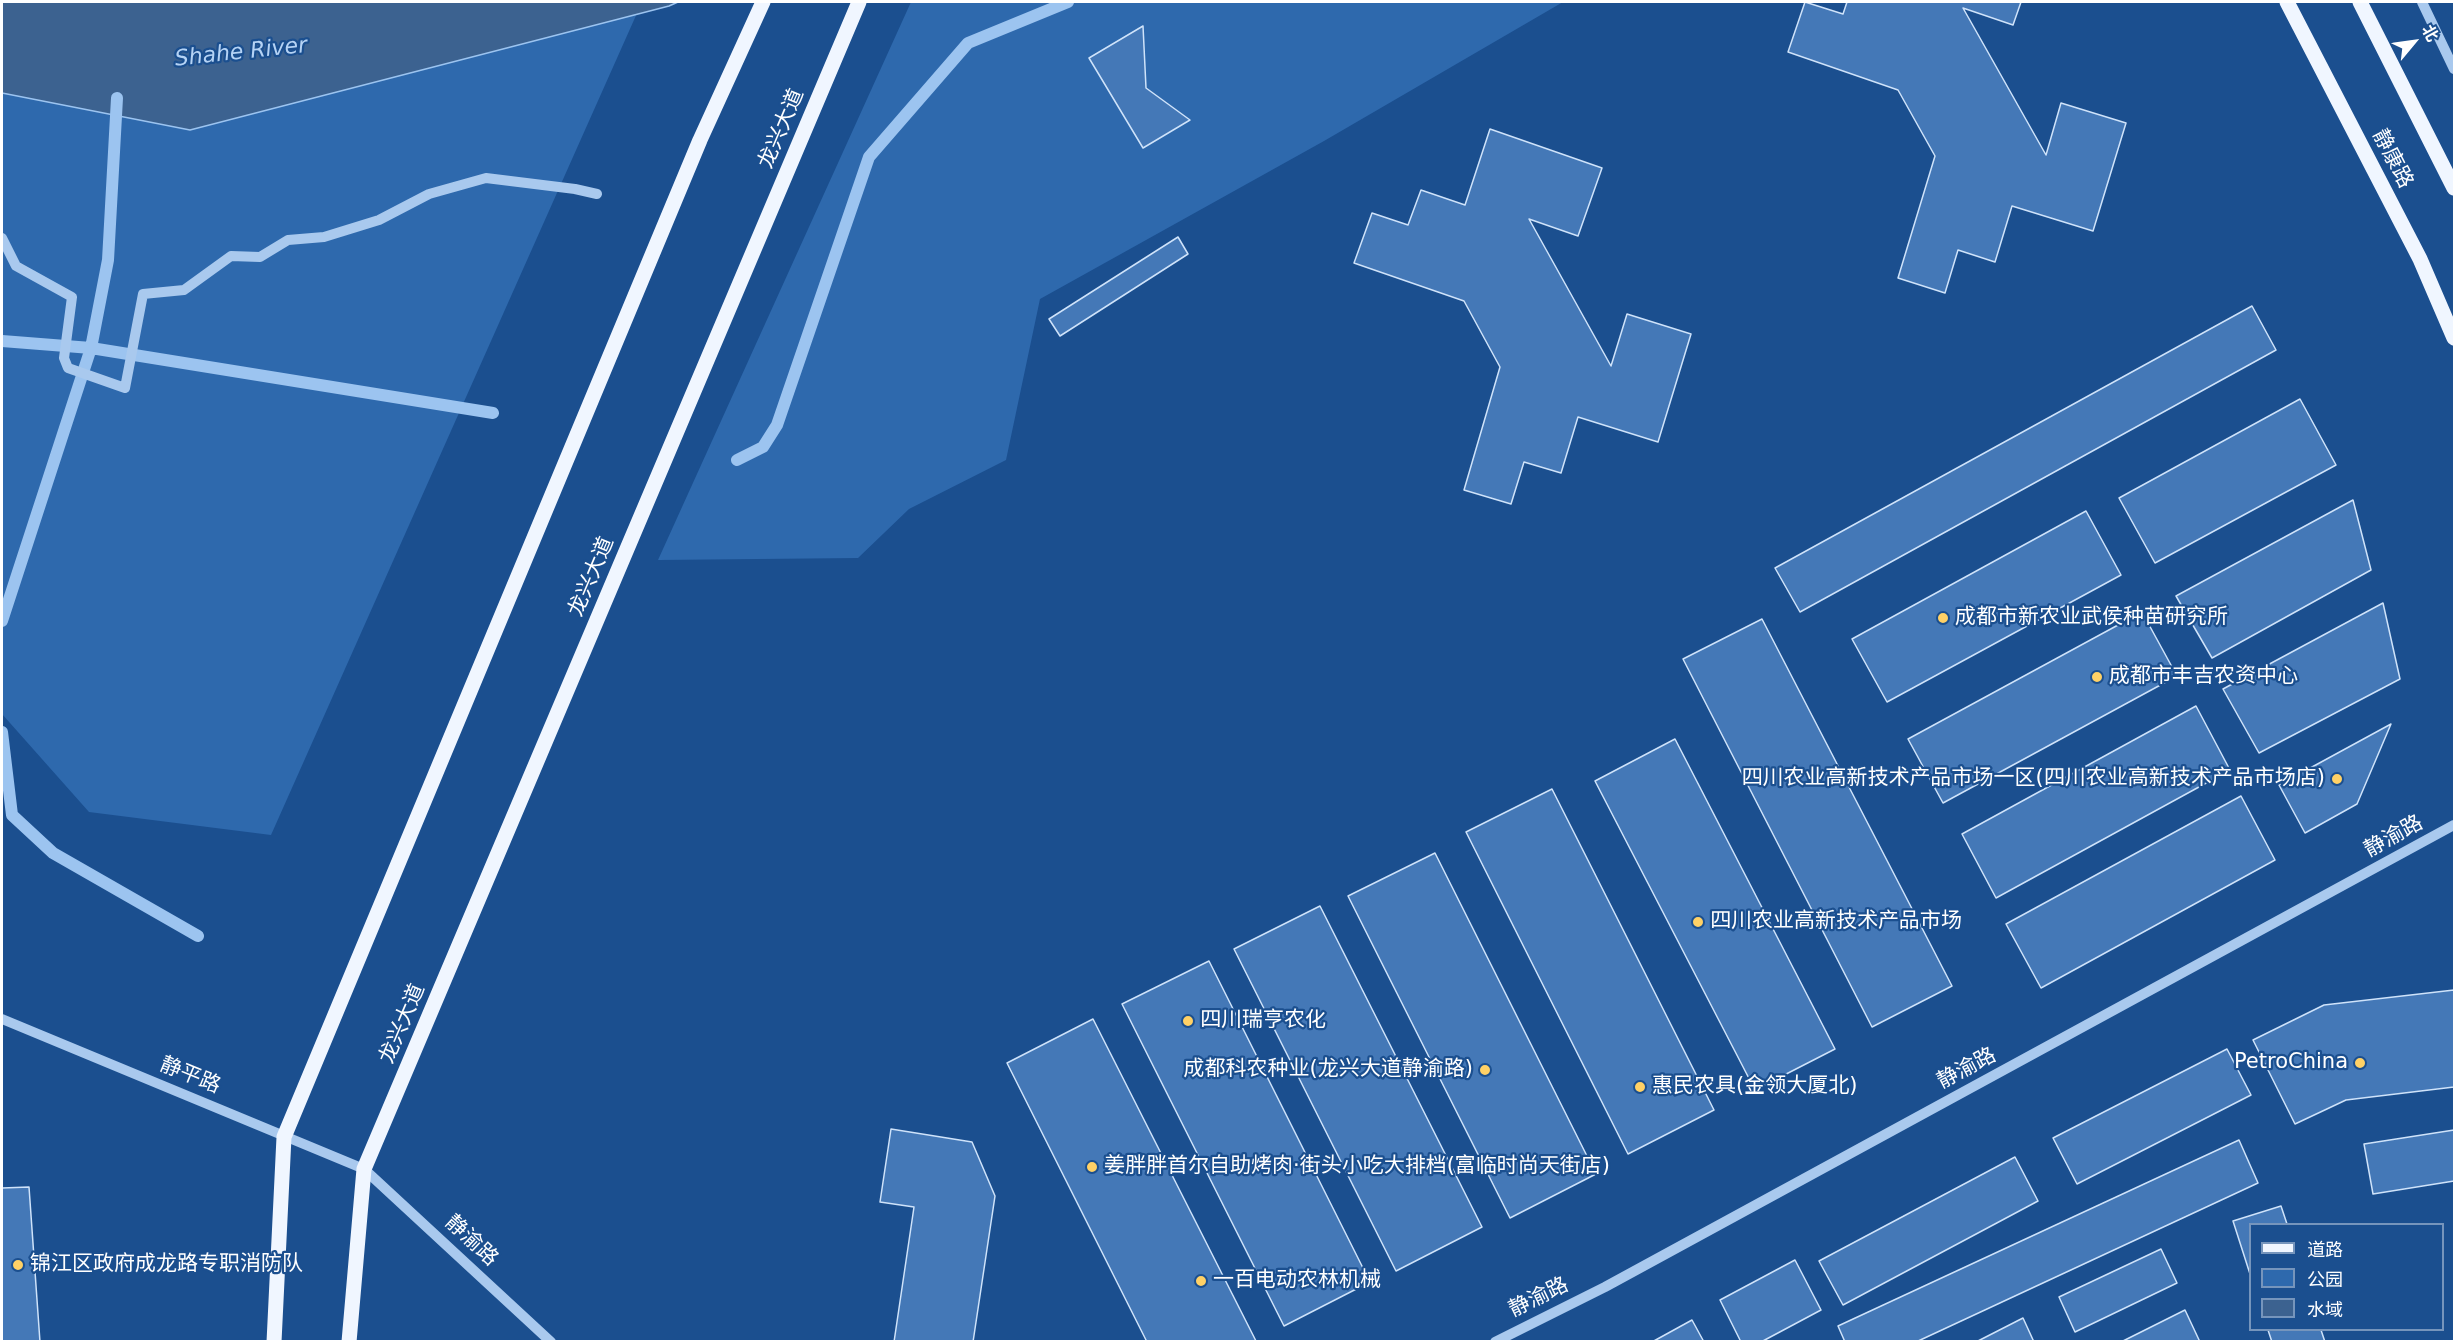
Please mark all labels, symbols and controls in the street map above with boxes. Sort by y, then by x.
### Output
north arrow [2384,12,2444,72]
text: 北 [2418,21,2442,45]
water label: Shahe River [174,33,308,73]
street label: 龙兴大道 [754,85,810,173]
street label: 静康路 [2366,125,2418,193]
street label: 龙兴大道 [564,533,620,621]
place label: 成都市新农业武侯种苗研究所 [1955,605,2228,631]
marker: 成都市新农业武侯种苗研究所 [1936,611,1950,625]
place label: 成都市丰吉农资中心 [2109,664,2298,690]
marker: 成都市丰吉农资中心 [2090,670,2104,684]
place label: 四川农业高新技术产品市场一区(四川农业高新技术产品市场店) [1742,766,2325,792]
marker: 四川农业高新技术产品市场一区(四川农业高新技术产品市场店) [2330,772,2344,786]
street label: 静渝路 [2360,811,2428,863]
place label: 四川农业高新技术产品市场 [1710,909,1962,935]
marker: 四川农业高新技术产品市场 [1691,915,1705,929]
street label: 龙兴大道 [375,980,431,1068]
place label: 四川瑞亨农化 [1200,1008,1326,1034]
marker: 四川瑞亨农化 [1181,1014,1195,1028]
street label: 静渝路 [1933,1043,2001,1095]
place label: PetroChina [2234,1050,2348,1076]
street label: 静平路 [156,1053,224,1099]
marker: PetroChina [2353,1056,2367,1070]
place label: 成都科农种业(龙兴大道静渝路) [1184,1057,1473,1083]
marker: 成都科农种业(龙兴大道静渝路) [1478,1063,1492,1077]
place label: 惠民农具(金领大厦北) [1652,1074,1857,1100]
marker: 惠民农具(金领大厦北) [1633,1080,1647,1094]
place label: 姜胖胖首尔自助烤肉·街头小吃大排档(富临时尚天街店) [1104,1154,1610,1180]
marker: 姜胖胖首尔自助烤肉·街头小吃大排档(富临时尚天街店) [1085,1160,1099,1174]
street label: 静渝路 [439,1210,503,1272]
legend [2249,1223,2444,1331]
text: 道路 [2307,1239,2343,1260]
place label: 锦江区政府成龙路专职消防队 [30,1252,303,1278]
marker: 锦江区政府成龙路专职消防队 [11,1258,25,1272]
place label: 一百电动农林机械 [1213,1268,1381,1294]
text: 公园 [2307,1269,2343,1290]
street label: 静渝路 [1505,1273,1573,1323]
marker: 一百电动农林机械 [1194,1274,1208,1288]
text: 水域 [2307,1299,2343,1320]

